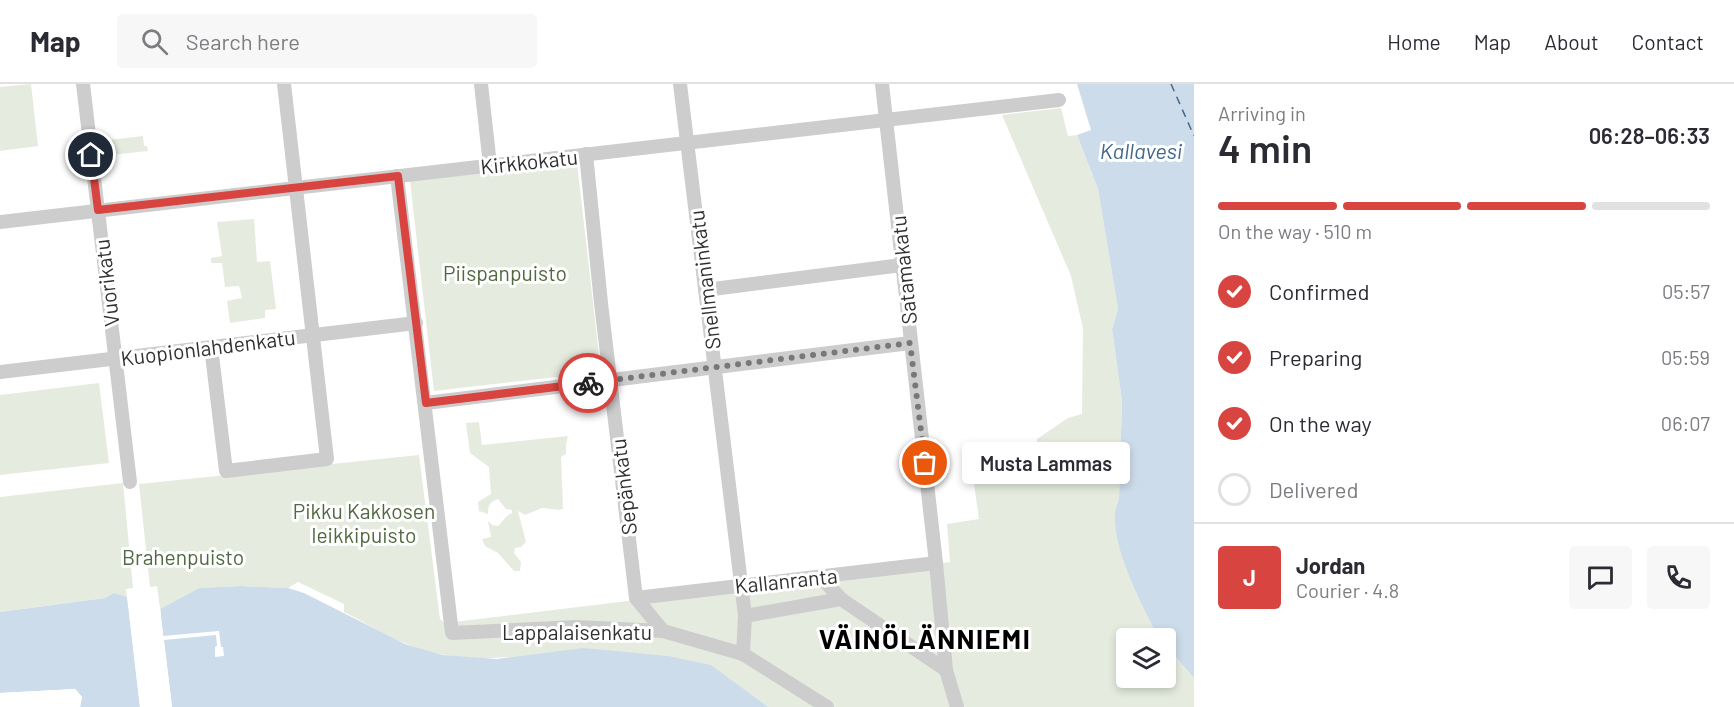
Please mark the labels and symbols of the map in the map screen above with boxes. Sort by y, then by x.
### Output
pin [65,129,116,180]
water label: Kallavesi [1100,137,1183,163]
street label: Kirkkokatu [479,143,579,179]
street label: Snellmaninkatu [683,209,725,351]
street label: Satamakatu [885,214,921,326]
street label: Vuorikatu [88,238,124,328]
park label: Piispanpuisto [443,260,567,285]
street label: Kuopionlahdenkatu [119,324,297,370]
courier [558,353,618,413]
street label: Sepänkatu [605,437,641,537]
pin [899,437,950,488]
callout: Musta Lammas [961,442,1129,484]
park label: Pikku Kakkosen leikkipuisto [293,498,435,547]
park label: Brahenpuisto [122,544,244,569]
street label: Kallanranta [733,562,839,598]
street label: Lappalaisenkatu [502,619,652,644]
district label: VÄINÖLÄNNIEMI [819,622,1031,654]

